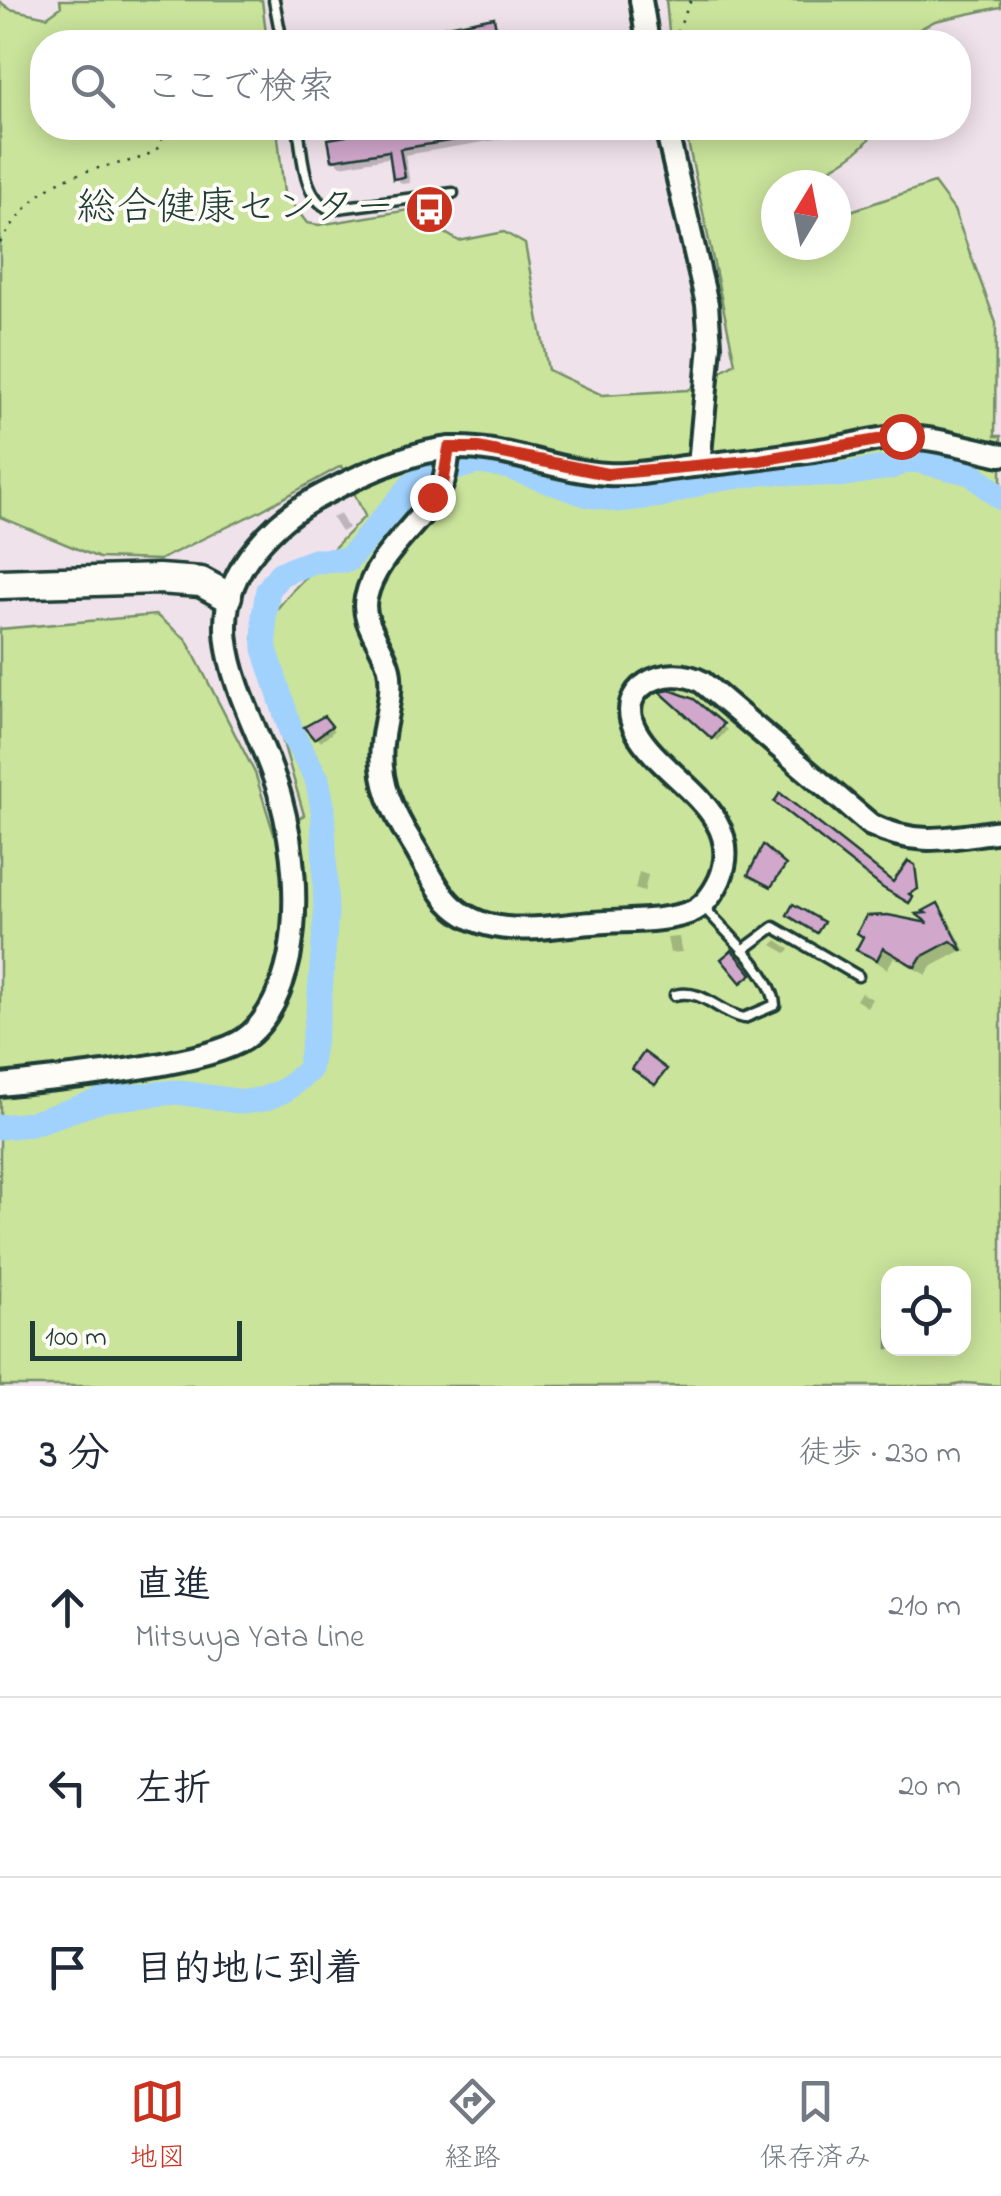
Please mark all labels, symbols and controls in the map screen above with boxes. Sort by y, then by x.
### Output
search box [30,30,971,140]
icon: search [65,58,120,113]
text: ここで検索 [145,61,335,117]
north arrow [761,170,851,260]
place label: 総合健康センター [77,180,395,239]
bus stop icon: 総合健康センター [404,183,456,235]
route start [879,414,925,460]
route end [410,475,456,521]
map controls [881,1266,971,1356]
button: locate [881,1266,971,1356]
scale bar [30,1316,242,1360]
text: 100 m [45,1318,107,1359]
text: 3 分 [40,1425,110,1486]
text: 徒歩 · 230 m [798,1431,961,1478]
text: 直進 [135,1559,211,1615]
icon: ahead [40,1580,95,1635]
text: 210 m [888,1584,961,1631]
text: Mitsuya Yata Line [135,1615,364,1662]
icon: left [40,1760,95,1815]
text: 左折 [135,1763,211,1819]
text: 20 m [898,1764,961,1811]
icon: arrive [40,1940,95,1995]
text: 目的地に到着 [135,1943,363,1999]
tab: 地図 [129,2074,186,2180]
tab: 経路 [444,2074,501,2180]
tab: 保存済み [759,2074,872,2180]

